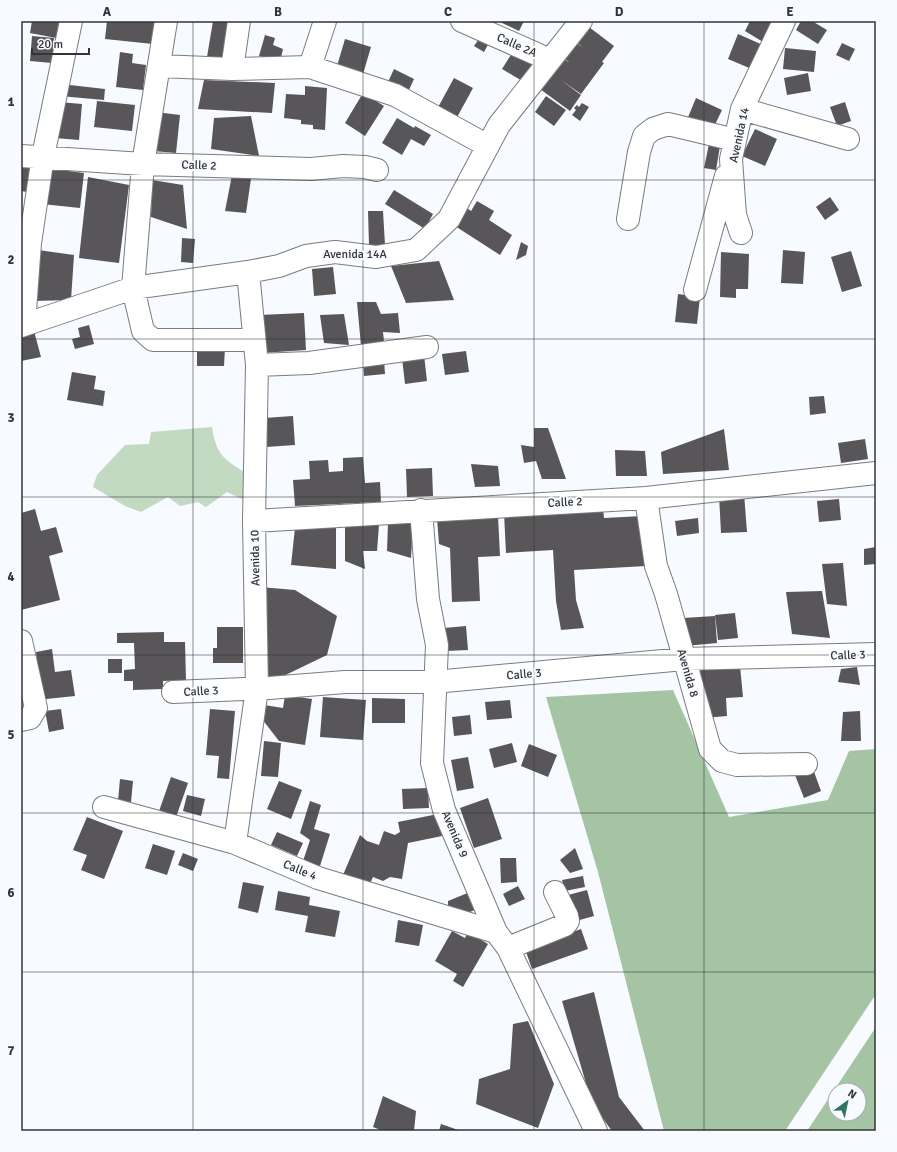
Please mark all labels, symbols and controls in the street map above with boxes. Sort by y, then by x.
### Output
text: A [103,4,112,20]
text: B [274,4,282,20]
text: C [444,4,452,20]
text: D [615,4,624,20]
text: E [786,4,794,20]
scale bar [32,30,89,56]
street label: Calle 2A [494,30,540,61]
text: 20 m [38,37,63,52]
text: 1 [7,94,15,110]
street label: Avenida 14 [726,106,753,164]
street label: Calle 2 [181,157,217,174]
street label: Avenida 14A [323,247,387,262]
text: 2 [7,252,15,268]
text: 3 [7,410,15,426]
street label: Calle 2 [547,494,583,511]
street label: Avenida 10 [248,530,263,586]
text: 4 [7,569,15,585]
street label: Avenida 8 [673,647,702,699]
street label: Calle 3 [830,647,866,664]
street label: Calle 3 [506,665,542,684]
street label: Calle 3 [183,683,219,700]
text: 5 [7,727,15,743]
street label: Avenida 9 [438,808,471,860]
street label: Calle 4 [281,857,319,884]
text: 6 [7,885,15,901]
text: 7 [7,1043,15,1059]
north arrow [827,1082,867,1122]
text: N [845,1086,859,1102]

